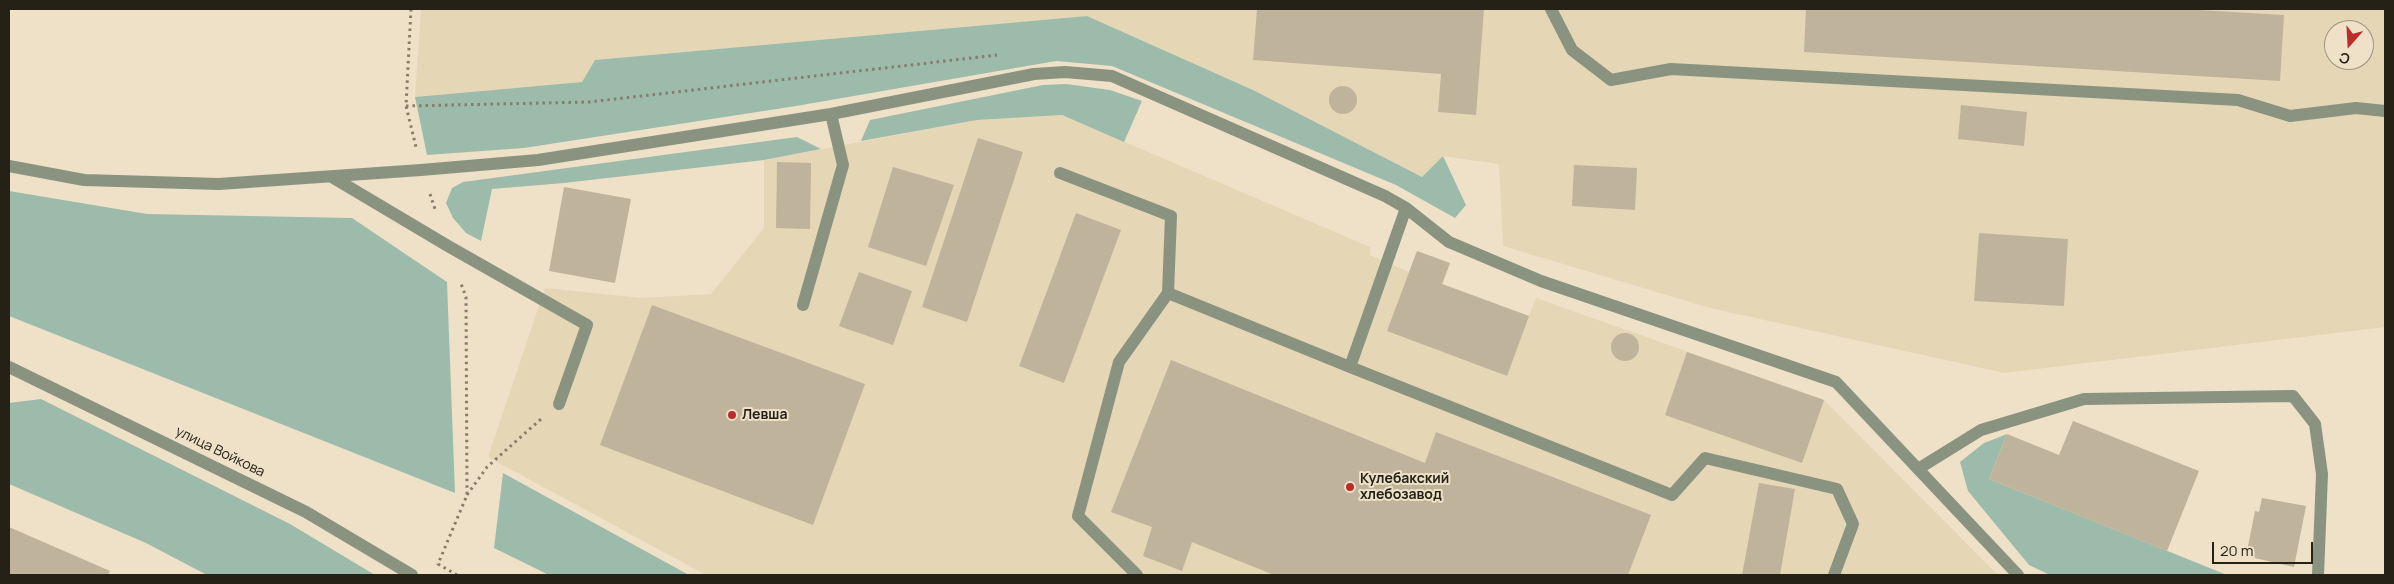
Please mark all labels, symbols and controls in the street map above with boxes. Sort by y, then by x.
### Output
north arrow [2324,20,2374,70]
text: С [2336,48,2352,69]
place label: Левша [742,407,787,423]
marker: Левша [726,409,738,421]
street label: улица Войкова [172,423,268,481]
place label: Кулебакский хлебозавод [1360,471,1449,504]
marker: Кулебакский хлебозавод [1344,481,1356,493]
scale bar [2214,532,2315,564]
text: 20 m [2220,540,2253,561]

